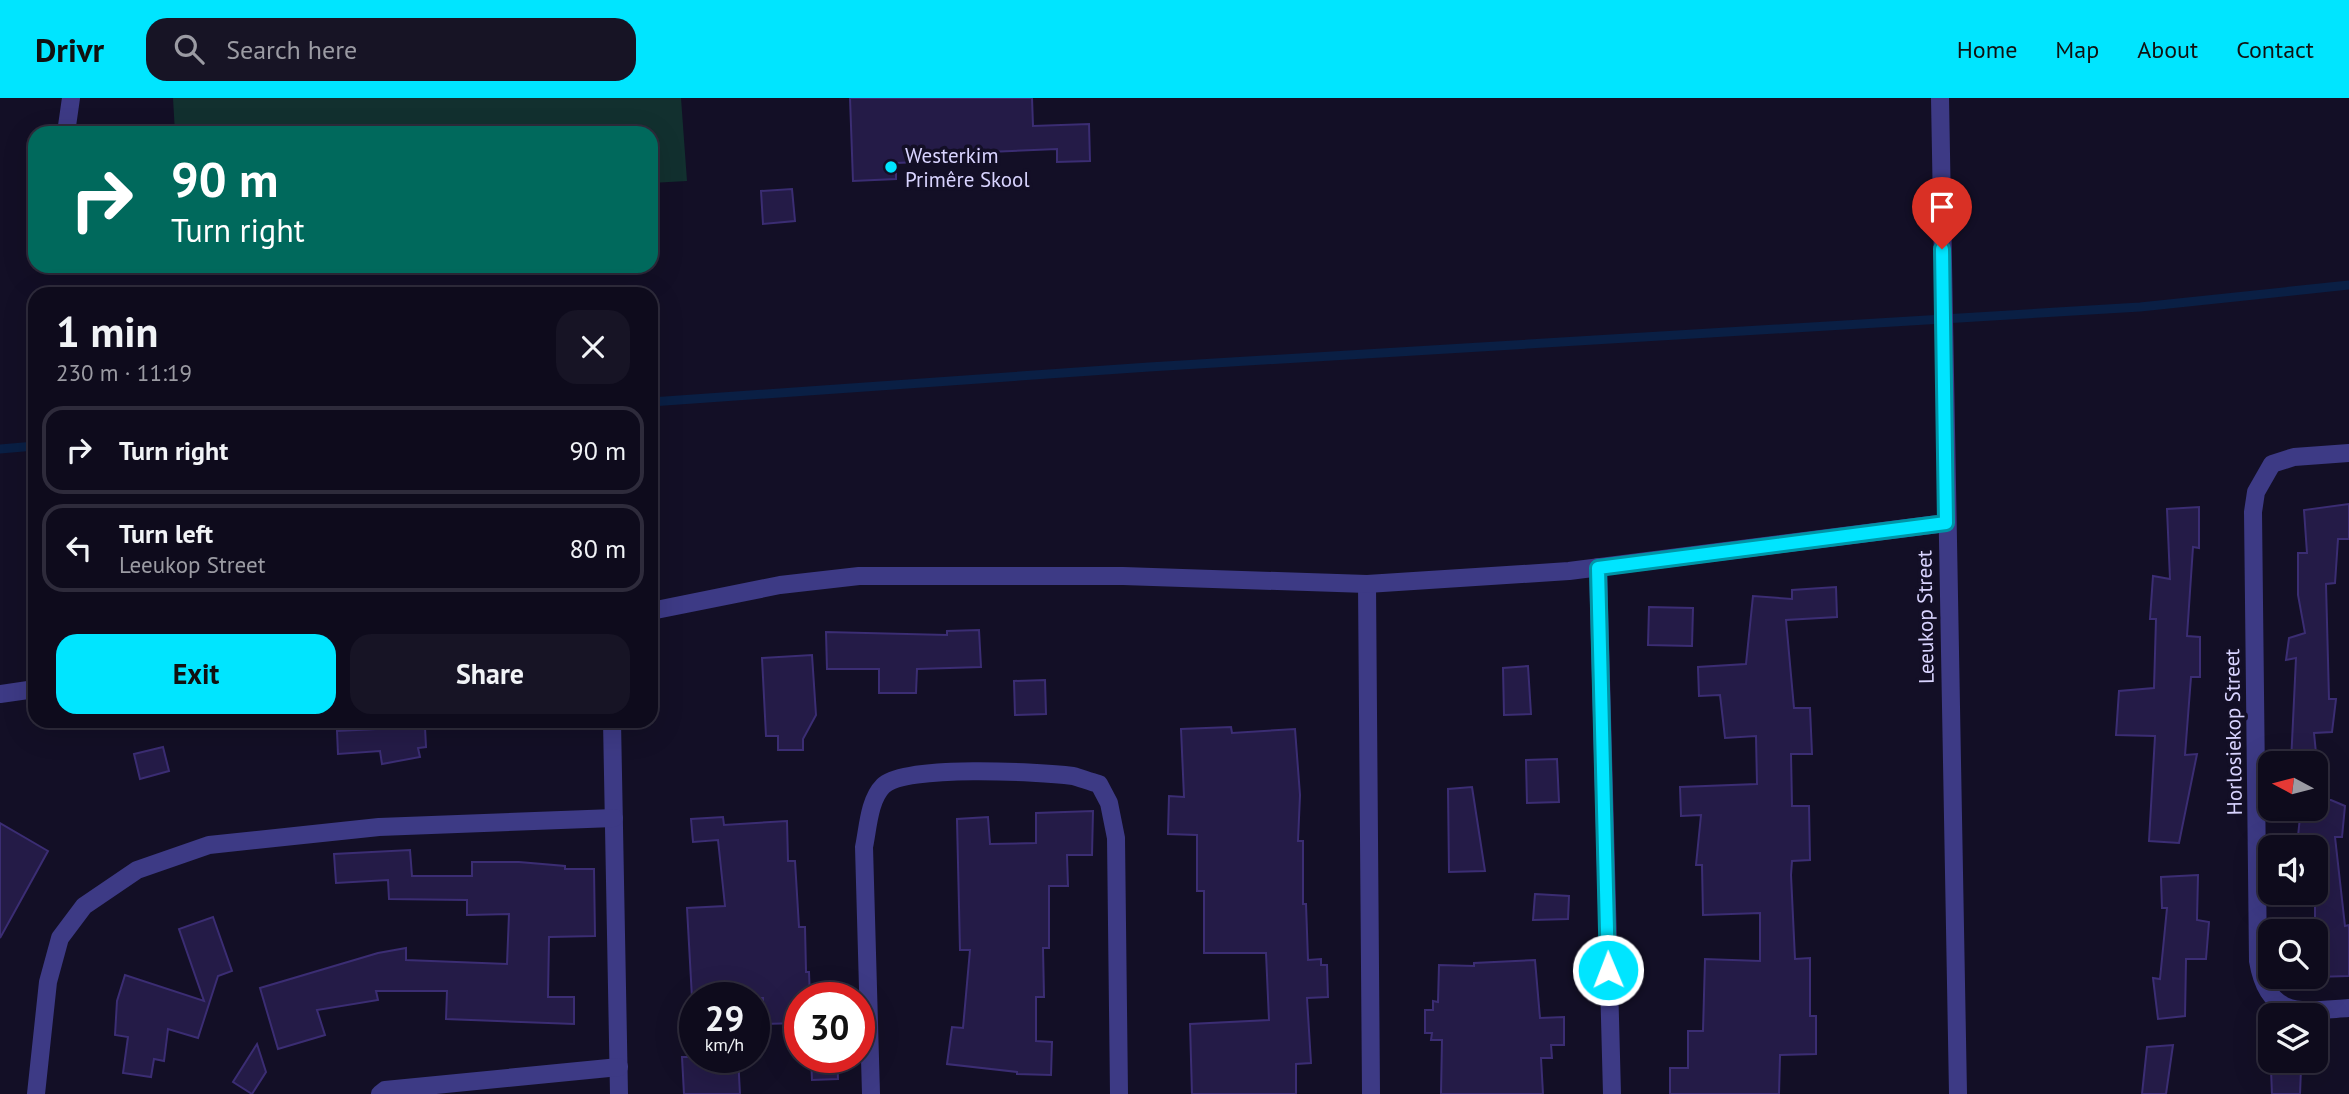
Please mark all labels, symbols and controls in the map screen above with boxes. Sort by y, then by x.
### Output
search box [146,18,636,81]
text: Drivr [35,28,104,71]
icon: search [170,30,208,68]
text: Search here [226,33,357,66]
text: Home [1957,34,2017,65]
text: Map [2055,34,2099,65]
text: About [2137,34,2198,65]
text: Contact [2236,34,2314,65]
place label: Westerkim Primêre Skool [905,142,1030,193]
text: 90 m [171,147,278,211]
icon: right [56,154,147,245]
marker: Westerkim Primêre Skool [883,159,899,175]
pin [1912,177,1972,249]
icon: arrive [1923,188,1961,226]
text: Turn right [171,209,305,251]
text: 1 min [56,304,158,359]
button: close [556,310,630,384]
text: 230 m · 11:19 [56,358,192,387]
icon: right [60,431,98,469]
text: Turn right [119,434,228,467]
text: 90 m [570,434,626,467]
text: Turn left [119,517,213,550]
icon: left [60,529,98,567]
text: 80 m [570,532,626,565]
text: Leeukop Street [119,550,265,579]
street label: Leeukop Street [1910,550,1940,684]
button: Exit [56,634,336,714]
button: Share [350,634,630,714]
street label: Horlosiekop Street [2218,648,2248,816]
north arrow [2258,751,2328,821]
map controls [2258,751,2328,1073]
button: sound [2258,835,2328,905]
button: search [2258,919,2328,989]
position arrow [1571,933,1645,1007]
speed limit sign: 30 [784,982,875,1073]
text: 29 [705,995,744,1041]
button: layers [2258,1003,2328,1073]
text: km/h [705,1033,744,1056]

